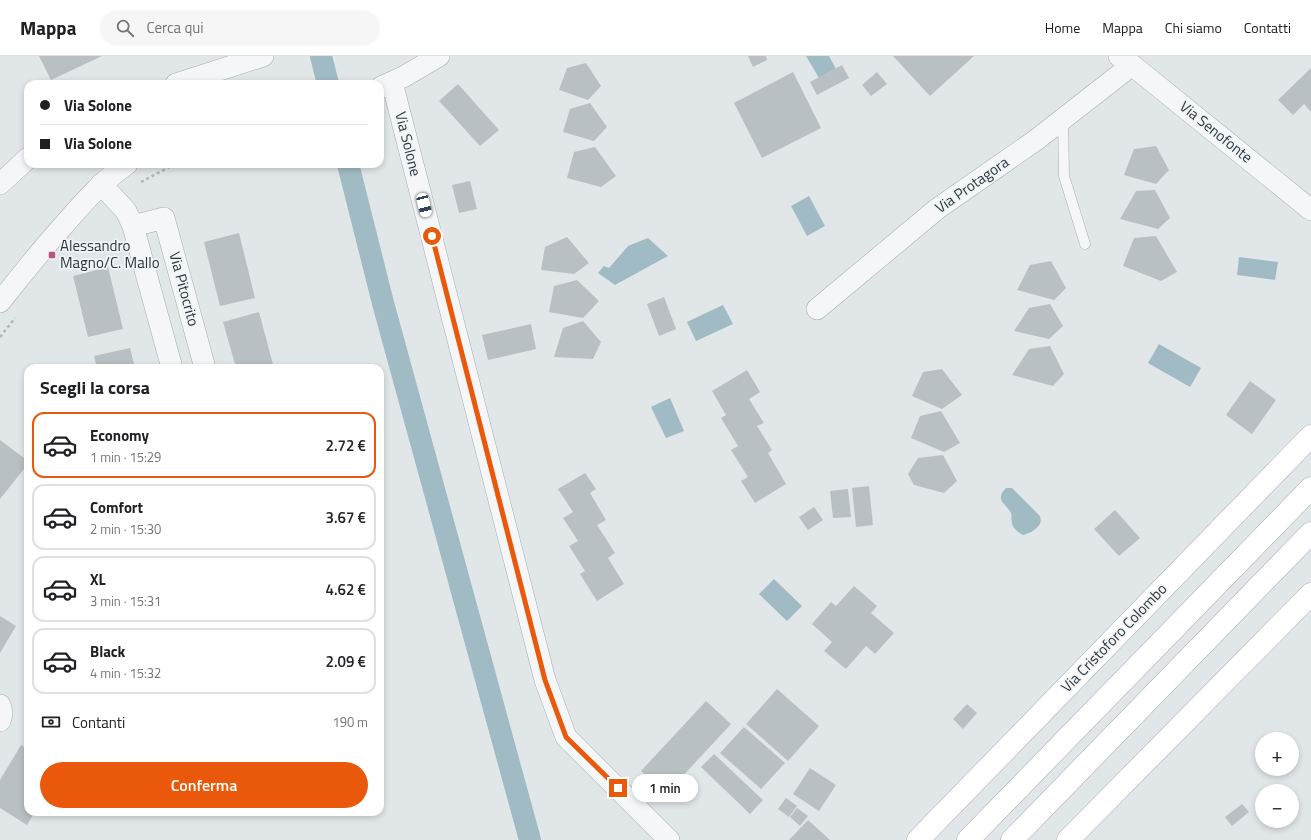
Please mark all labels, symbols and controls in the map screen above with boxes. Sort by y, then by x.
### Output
search box [100,10,380,46]
text: Mappa [20,13,76,42]
text: Cerca qui [146,16,204,39]
icon: search [114,17,136,39]
text: Home [1045,17,1080,38]
text: Mappa [1102,17,1143,38]
text: Chi siamo [1165,17,1222,38]
text: Contatti [1244,17,1291,38]
text: Via Solone [64,94,132,117]
street label: Via Senofonte [1175,95,1258,168]
street label: Via Solone [389,109,428,179]
text: Via Solone [64,132,132,155]
street label: Via Protagora [930,150,1014,219]
car [415,192,433,218]
route start [423,227,441,245]
place label: Alessandro Magno/C. Mallo [60,234,160,274]
street label: Via Pitocrito [163,249,205,329]
marker: Alessandro Magno/C. Mallo [47,250,57,260]
text: Scegli la corsa [40,374,150,401]
text: Economy [90,424,149,447]
icon: car [42,427,78,463]
text: 2.72 € [326,434,366,457]
text: 1 min · 15:29 [90,447,161,467]
text: Comfort [90,496,143,519]
icon: car [42,499,78,535]
text: 3.67 € [326,506,366,529]
text: 2 min · 15:30 [90,519,161,539]
text: XL [90,568,106,591]
icon: car [42,571,78,607]
text: 4.62 € [326,578,366,601]
street label: Via Cristoforo Colombo [1055,578,1172,698]
text: 3 min · 15:31 [90,591,161,611]
text: Black [90,640,125,663]
icon: car [42,643,78,679]
text: 2.09 € [326,650,366,673]
text: 4 min · 15:32 [90,663,161,683]
icon: cash [40,711,62,733]
text: Contanti [72,711,125,734]
text: 190 m [332,712,368,732]
map controls [1255,732,1299,828]
button: + [1255,732,1299,776]
button: Conferma [40,762,368,808]
callout: 1 min [632,774,698,802]
text: 1 min [649,778,681,798]
route end [609,779,627,797]
button: − [1255,784,1299,828]

